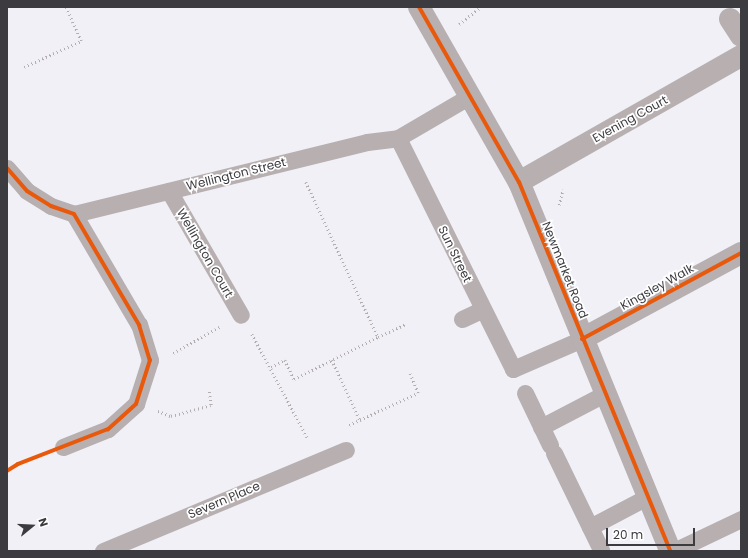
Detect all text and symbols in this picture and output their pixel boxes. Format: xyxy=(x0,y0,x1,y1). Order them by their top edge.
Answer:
street label: Evening Court xyxy=(590,92,670,146)
street label: Wellington Street xyxy=(185,155,287,193)
street label: Wellington Court xyxy=(174,206,236,300)
street label: Newmarket Road xyxy=(539,220,591,320)
street label: Sun Street xyxy=(435,224,475,284)
street label: Kingsley Walk xyxy=(618,261,696,313)
street label: Severn Place xyxy=(186,478,262,522)
north arrow xyxy=(12,506,52,546)
text: N xyxy=(35,516,52,529)
scale bar xyxy=(608,520,697,546)
text: 20 m xyxy=(613,526,643,543)

